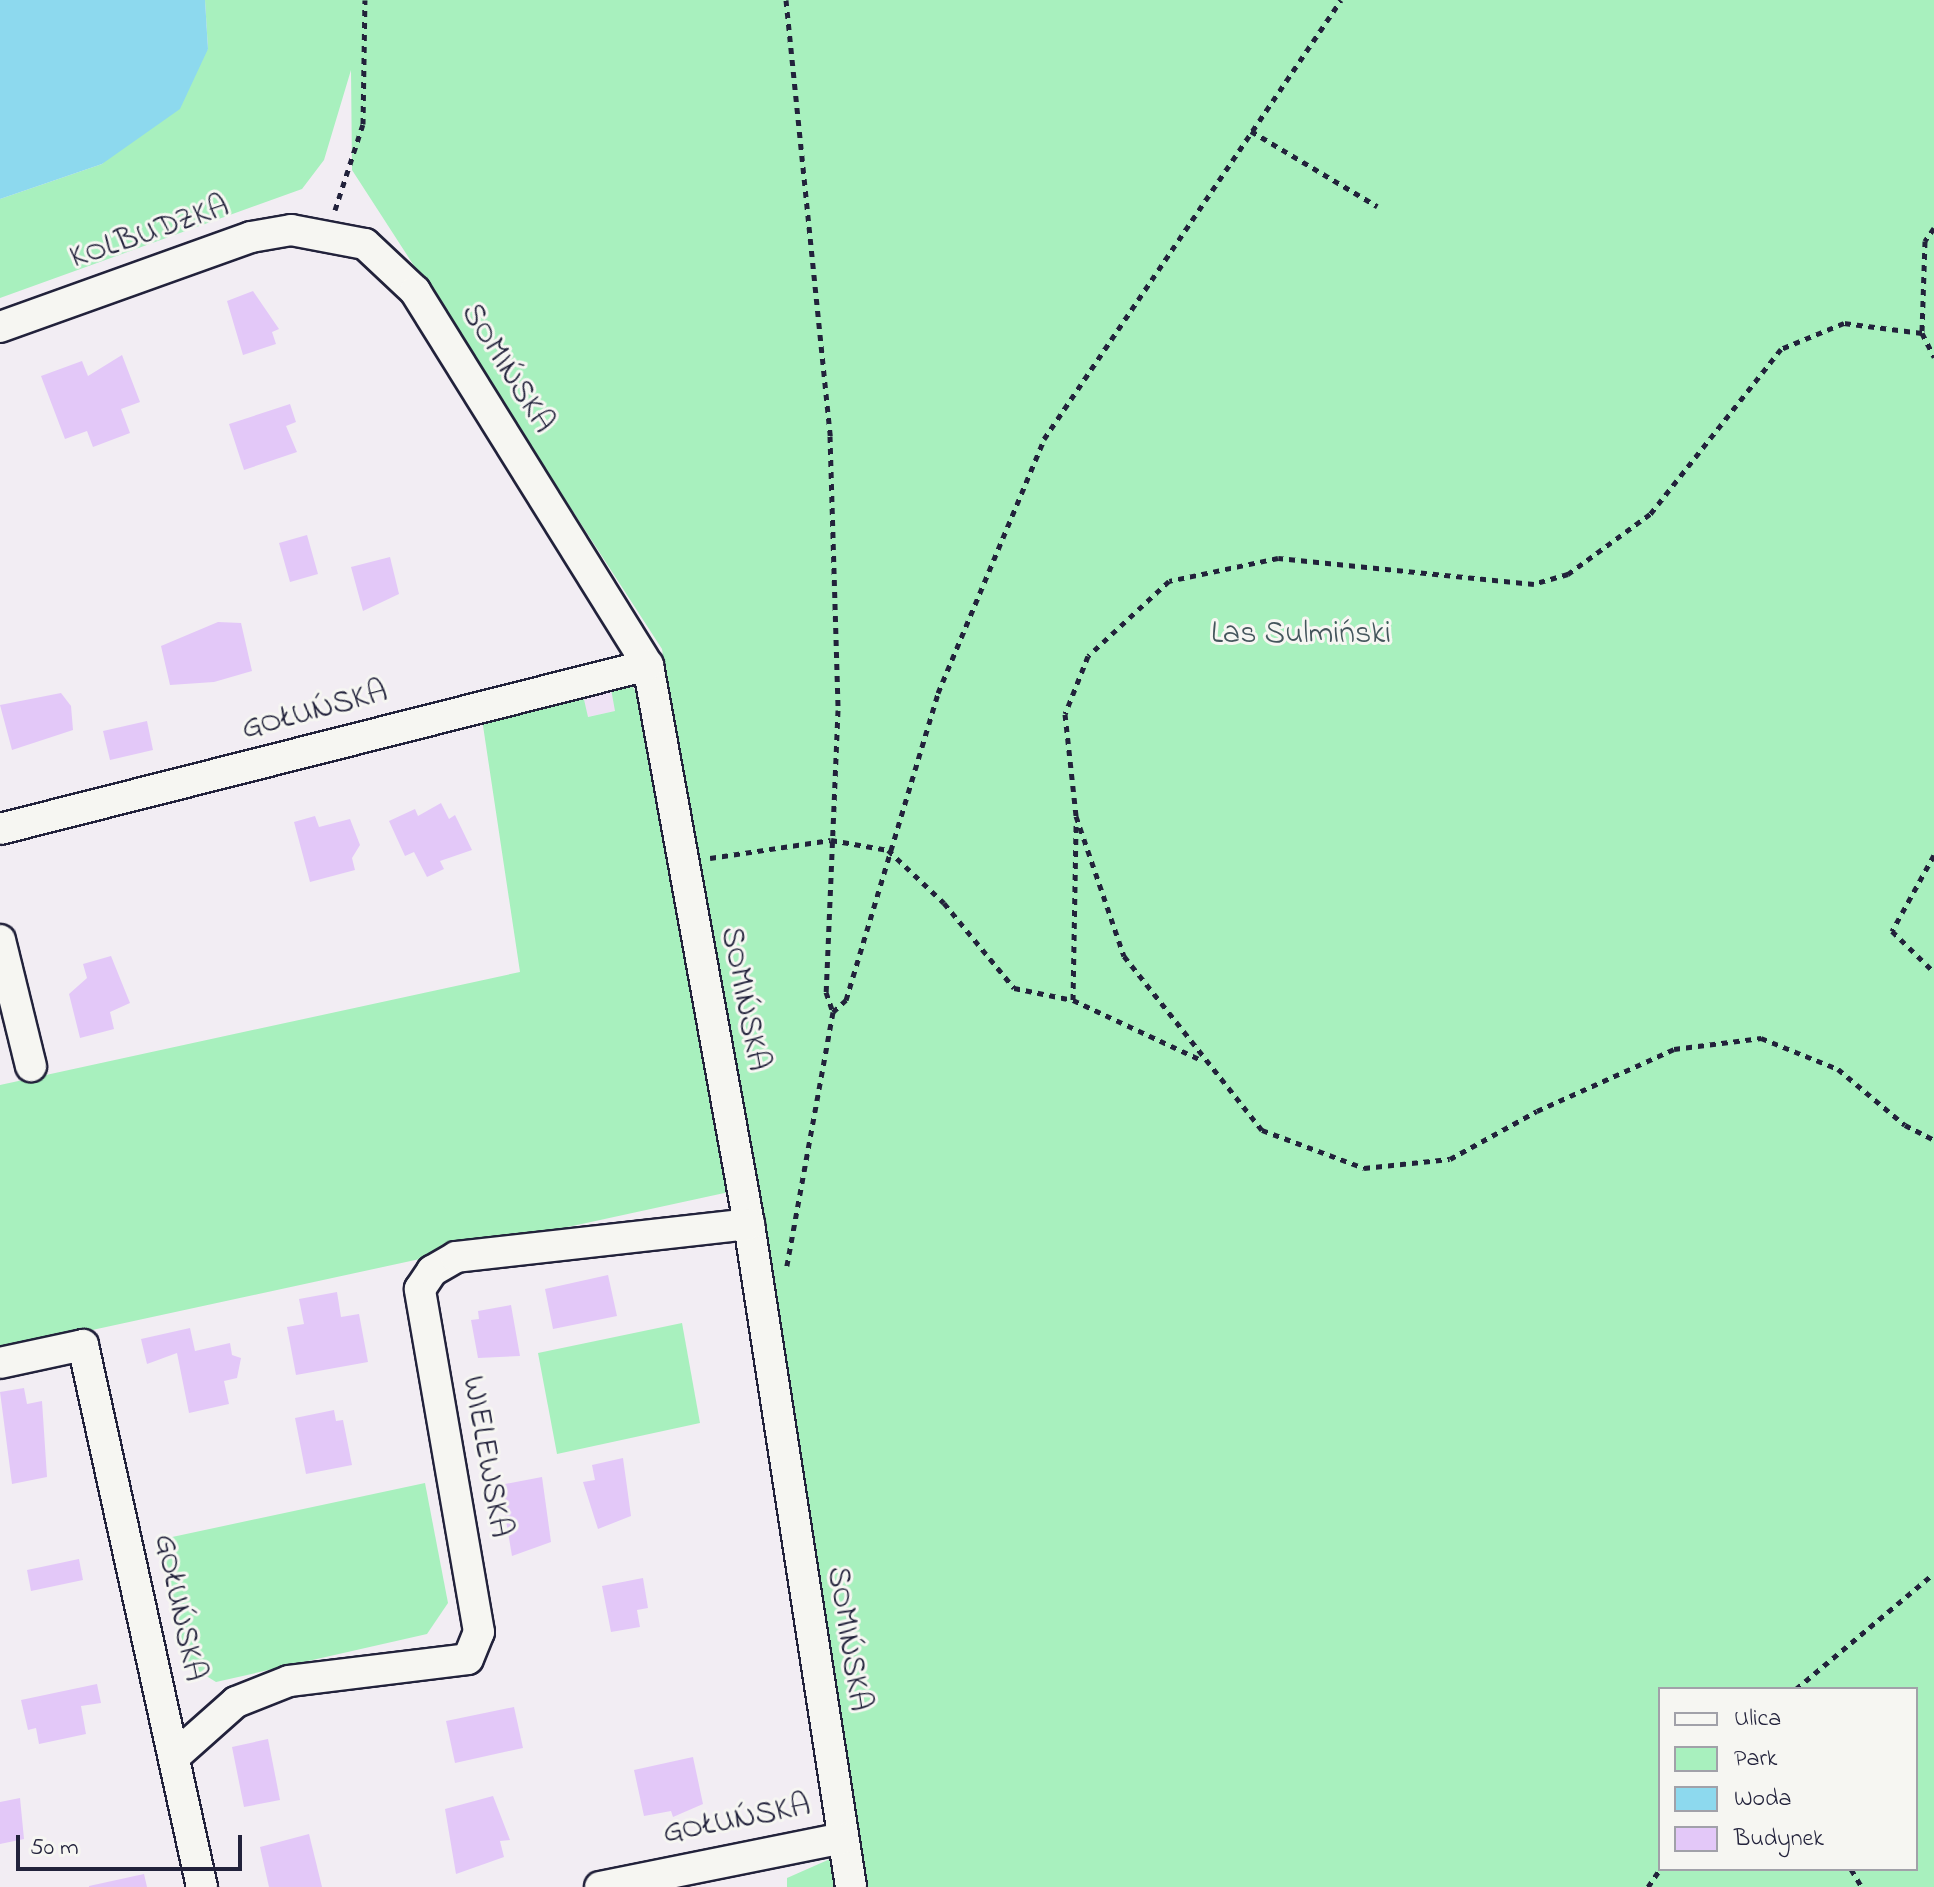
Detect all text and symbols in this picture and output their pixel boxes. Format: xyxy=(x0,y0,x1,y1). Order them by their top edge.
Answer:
street label: KOLBUDZKA xyxy=(66,189,234,279)
street label: SOMIŃSKA xyxy=(451,297,561,441)
park label: Las Sulmiński xyxy=(1211,616,1391,654)
street label: GOŁUŃSKA xyxy=(238,674,392,750)
street label: SOMIŃSKA xyxy=(710,924,776,1074)
street label: WIELEWSKA xyxy=(452,1373,518,1541)
street label: GOŁUŃSKA xyxy=(144,1531,212,1685)
street label: SOMIŃSKA xyxy=(817,1564,877,1714)
legend xyxy=(1658,1687,1918,1871)
text: Ulica xyxy=(1734,1702,1781,1737)
text: Park xyxy=(1734,1742,1777,1777)
text: Woda xyxy=(1734,1782,1792,1817)
street label: GOŁUŃSKA xyxy=(660,1788,814,1854)
scale bar xyxy=(20,1819,246,1869)
text: Budynek xyxy=(1734,1822,1824,1857)
text: 50 m xyxy=(30,1831,79,1866)

